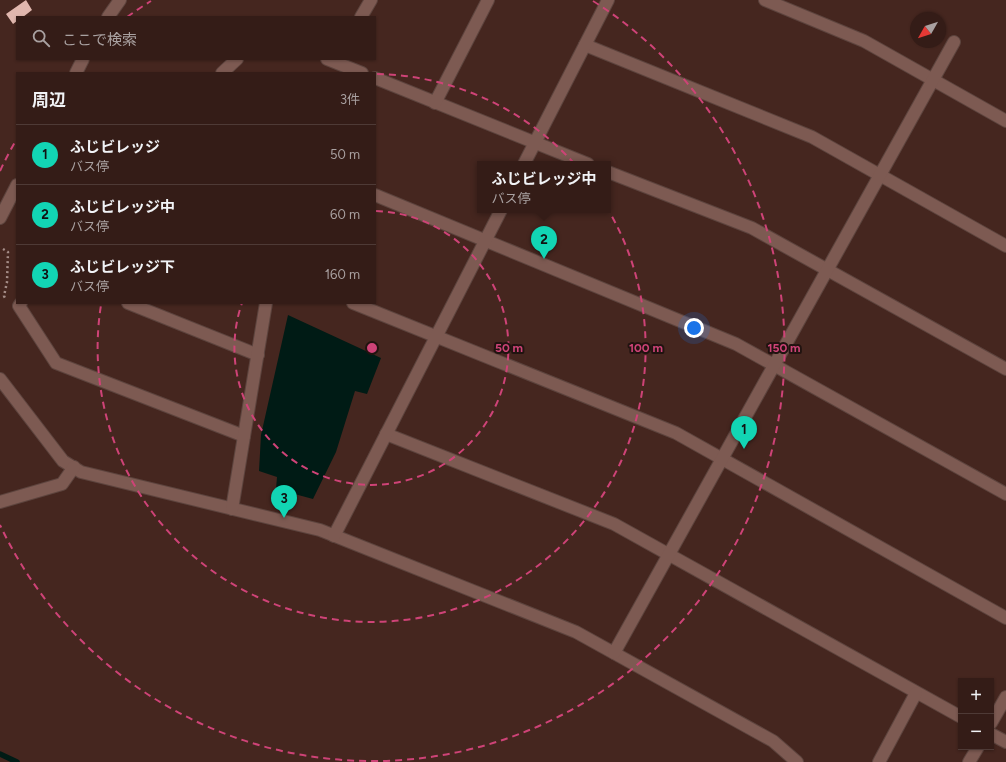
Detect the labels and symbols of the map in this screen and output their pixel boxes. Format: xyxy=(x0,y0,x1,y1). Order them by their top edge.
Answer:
north arrow xyxy=(910,12,946,48)
pin: 2 xyxy=(531,226,557,259)
your location xyxy=(684,318,704,338)
centre of rings xyxy=(365,341,379,355)
text: 50 m xyxy=(495,341,523,355)
text: 100 m xyxy=(629,341,663,355)
text: 150 m xyxy=(767,341,801,355)
pin: 1 xyxy=(731,416,757,449)
pin: 3 xyxy=(271,485,297,518)

